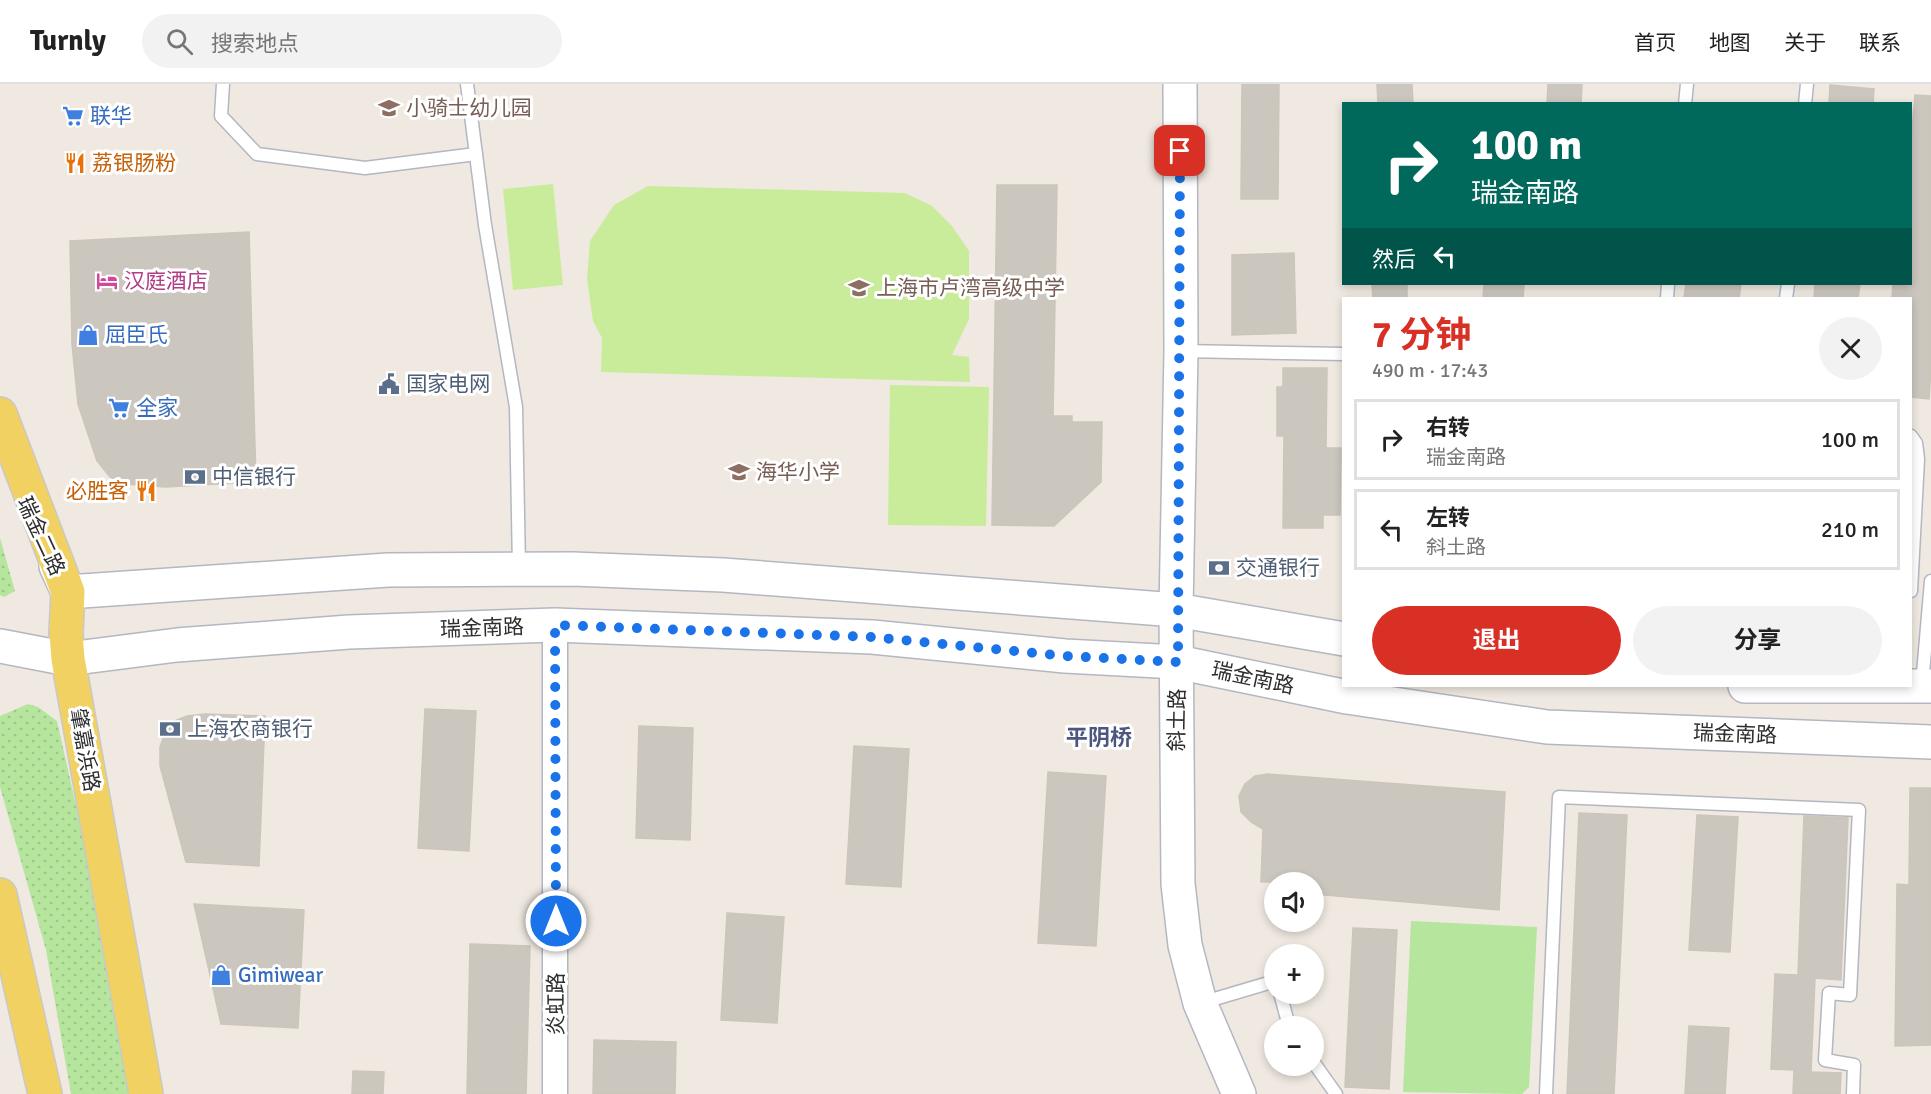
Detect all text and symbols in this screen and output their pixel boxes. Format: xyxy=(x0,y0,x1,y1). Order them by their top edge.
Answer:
search box xyxy=(142,14,562,68)
text: Turnly xyxy=(30,24,106,58)
icon: search xyxy=(163,25,196,58)
text: 搜索地点 xyxy=(211,30,299,57)
text: 首页 xyxy=(1634,30,1676,56)
text: 地图 xyxy=(1709,30,1751,56)
text: 关于 xyxy=(1784,30,1826,56)
text: 联系 xyxy=(1859,30,1901,56)
place label: 小骑士幼儿园 xyxy=(406,95,532,121)
school or university icon: 小骑士幼儿园 xyxy=(377,96,401,120)
place label: 联华 xyxy=(90,103,132,129)
supermarket icon: 联华 xyxy=(61,104,85,128)
text: 100 m xyxy=(1471,120,1582,171)
pin xyxy=(1154,125,1205,176)
icon: right xyxy=(1372,126,1450,204)
icon: arrive xyxy=(1163,134,1196,167)
place label: 荔银肠粉 xyxy=(92,150,176,176)
restaurant icon: 荔银肠粉 xyxy=(63,151,87,175)
text: 瑞金南路 xyxy=(1471,177,1579,210)
icon: left xyxy=(1428,240,1461,273)
text: 然后 xyxy=(1372,246,1416,273)
place label: 汉庭酒店 xyxy=(124,268,208,294)
hotel icon: 汉庭酒店 xyxy=(95,269,119,293)
place label: 上海市卢湾高级中学 xyxy=(876,275,1065,301)
school or university icon: 上海市卢湾高级中学 xyxy=(847,276,871,300)
text: 7 分钟 xyxy=(1372,313,1471,358)
button: close xyxy=(1819,317,1882,380)
place label: 屈臣氏 xyxy=(105,322,168,348)
shop icon: 屈臣氏 xyxy=(76,323,100,347)
text: 490 m · 17:43 xyxy=(1372,358,1488,383)
place label: 国家电网 xyxy=(406,371,490,397)
public building icon: 国家电网 xyxy=(377,372,401,396)
place label: 全家 xyxy=(136,395,178,421)
supermarket icon: 全家 xyxy=(107,396,131,420)
text: 右转 xyxy=(1426,414,1470,441)
icon: right xyxy=(1375,423,1408,456)
text: 100 m xyxy=(1821,426,1879,453)
text: 瑞金南路 xyxy=(1426,445,1506,470)
place label: 海华小学 xyxy=(756,459,840,485)
school or university icon: 海华小学 xyxy=(727,460,751,484)
place label: 中信银行 xyxy=(212,464,296,490)
bank icon: 中信银行 xyxy=(183,465,207,489)
place label: 必胜客 xyxy=(66,478,129,504)
restaurant icon: 必胜客 xyxy=(134,479,158,503)
street label: 瑞金二路 xyxy=(11,492,71,580)
text: 左转 xyxy=(1426,504,1470,531)
icon: left xyxy=(1375,513,1408,546)
text: 210 m xyxy=(1821,516,1879,543)
text: 斜土路 xyxy=(1426,535,1486,560)
place label: 交通银行 xyxy=(1236,555,1320,581)
bank icon: 交通银行 xyxy=(1207,556,1231,580)
button: 退出 xyxy=(1372,606,1621,675)
button: 分享 xyxy=(1633,606,1882,675)
street label: 瑞金南路 xyxy=(440,614,524,642)
street label: 瑞金南路 xyxy=(1209,657,1297,699)
street label: 斜土路 xyxy=(1163,688,1191,752)
street label: 肇嘉浜路 xyxy=(65,706,105,794)
place label: 上海农商银行 xyxy=(187,716,313,742)
bank icon: 上海农商银行 xyxy=(158,717,182,741)
street label: 瑞金南路 xyxy=(1693,720,1777,748)
district label: 平阴桥 xyxy=(1066,724,1132,751)
map controls xyxy=(1264,872,1324,1076)
button: sound xyxy=(1264,872,1324,932)
position arrow xyxy=(524,889,588,953)
button: + xyxy=(1264,944,1324,1004)
place label: Gimiwear xyxy=(238,962,323,988)
shop icon: Gimiwear xyxy=(209,963,233,987)
street label: 炎虹路 xyxy=(543,973,569,1036)
button: − xyxy=(1264,1016,1324,1076)

